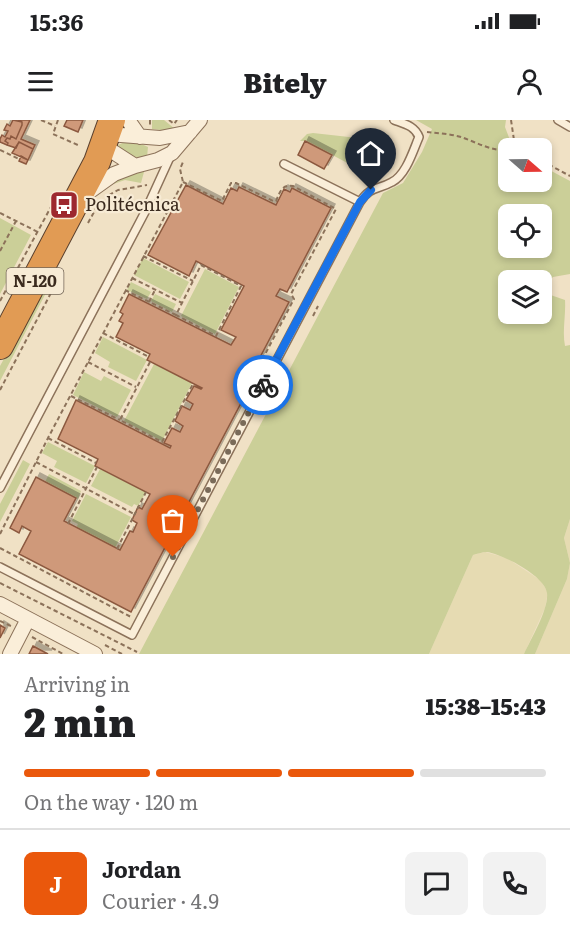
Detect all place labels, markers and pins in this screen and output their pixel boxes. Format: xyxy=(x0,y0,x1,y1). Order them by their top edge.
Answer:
pin xyxy=(345,128,396,190)
bus stop icon: Politécnica xyxy=(48,189,80,221)
place label: Politécnica xyxy=(85,190,180,217)
pin xyxy=(147,495,198,557)

